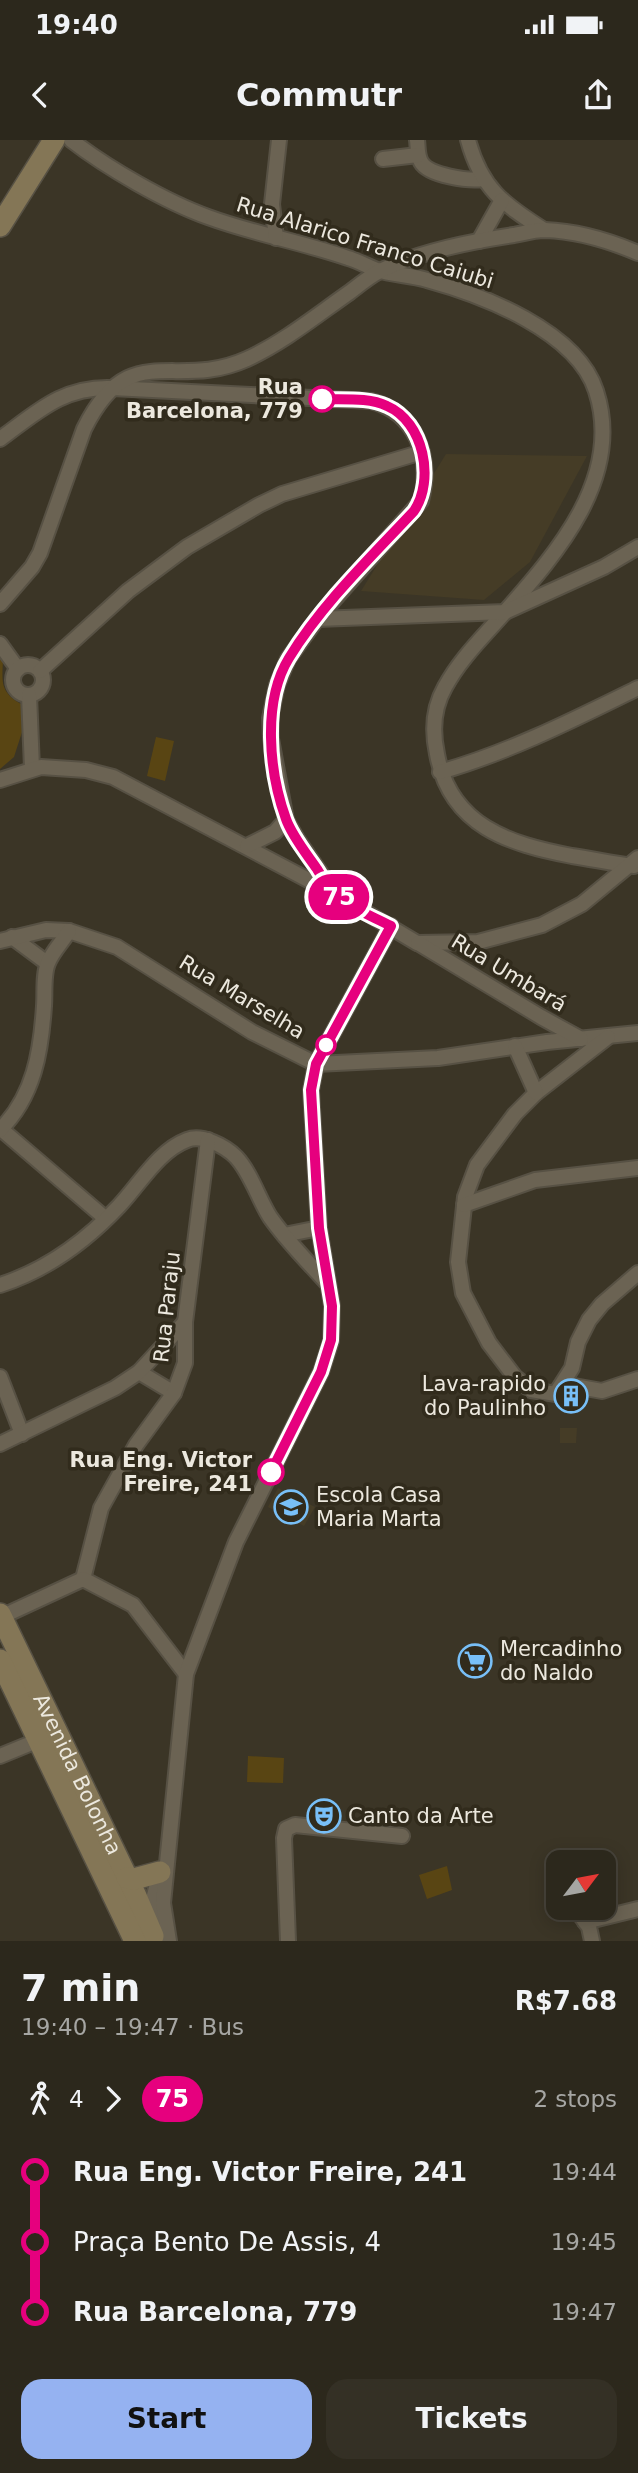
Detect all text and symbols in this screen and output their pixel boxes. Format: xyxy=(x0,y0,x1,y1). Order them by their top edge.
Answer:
text: 19:40 xyxy=(35,10,118,40)
icon: back xyxy=(21,76,59,114)
text: Commutr xyxy=(236,76,402,114)
icon: share xyxy=(579,76,617,114)
street label: Rua Alarico Franco Caiubi xyxy=(234,192,496,294)
place label: Rua Barcelona, 779 xyxy=(126,375,303,423)
marker: Rua Barcelona, 779 xyxy=(309,386,335,412)
line badge: 75 xyxy=(308,874,370,920)
text: 75 xyxy=(322,883,356,911)
street label: Rua Umbará xyxy=(447,929,571,1017)
street label: Rua Marselha xyxy=(175,950,309,1044)
unlabelled marker xyxy=(316,1035,336,1055)
street label: Rua Paraju xyxy=(149,1250,185,1364)
place label: Lava-rapido do Paulinho xyxy=(422,1372,546,1420)
building icon: Lava-rapido do Paulinho xyxy=(552,1377,590,1415)
place label: Rua Eng. Victor Freire, 241 xyxy=(69,1448,253,1496)
marker: Rua Eng. Victor Freire, 241 xyxy=(258,1459,284,1485)
place label: Escola Casa Maria Marta xyxy=(316,1483,442,1531)
school or university icon: Escola Casa Maria Marta xyxy=(272,1488,310,1526)
place label: Mercadinho do Naldo xyxy=(500,1637,622,1685)
supermarket icon: Mercadinho do Naldo xyxy=(456,1642,494,1680)
street label: Avenida Bolonha xyxy=(28,1690,126,1859)
theatre icon: Canto da Arte xyxy=(305,1797,343,1835)
place label: Canto da Arte xyxy=(348,1804,494,1828)
north arrow xyxy=(546,1850,616,1920)
map controls xyxy=(546,1850,616,1920)
text: 7 min xyxy=(21,1966,140,2010)
text: R$7.68 xyxy=(515,1986,617,2016)
text: 19:40 – 19:47 · Bus xyxy=(21,2014,244,2040)
icon: walk xyxy=(21,2080,59,2118)
icon: forward xyxy=(94,2080,132,2118)
text: 75 xyxy=(156,2085,189,2113)
text: 4 xyxy=(69,2086,84,2112)
text: 2 stops xyxy=(533,2086,617,2112)
text: Rua Eng. Victor Freire, 241 xyxy=(73,2157,467,2187)
text: 19:44 xyxy=(551,2159,617,2185)
text: Praça Bento De Assis, 4 xyxy=(73,2227,381,2257)
text: 19:45 xyxy=(551,2229,617,2255)
text: Rua Barcelona, 779 xyxy=(73,2297,357,2327)
text: 19:47 xyxy=(551,2299,617,2325)
button: Start xyxy=(21,2379,312,2459)
button: Tickets xyxy=(326,2379,617,2459)

